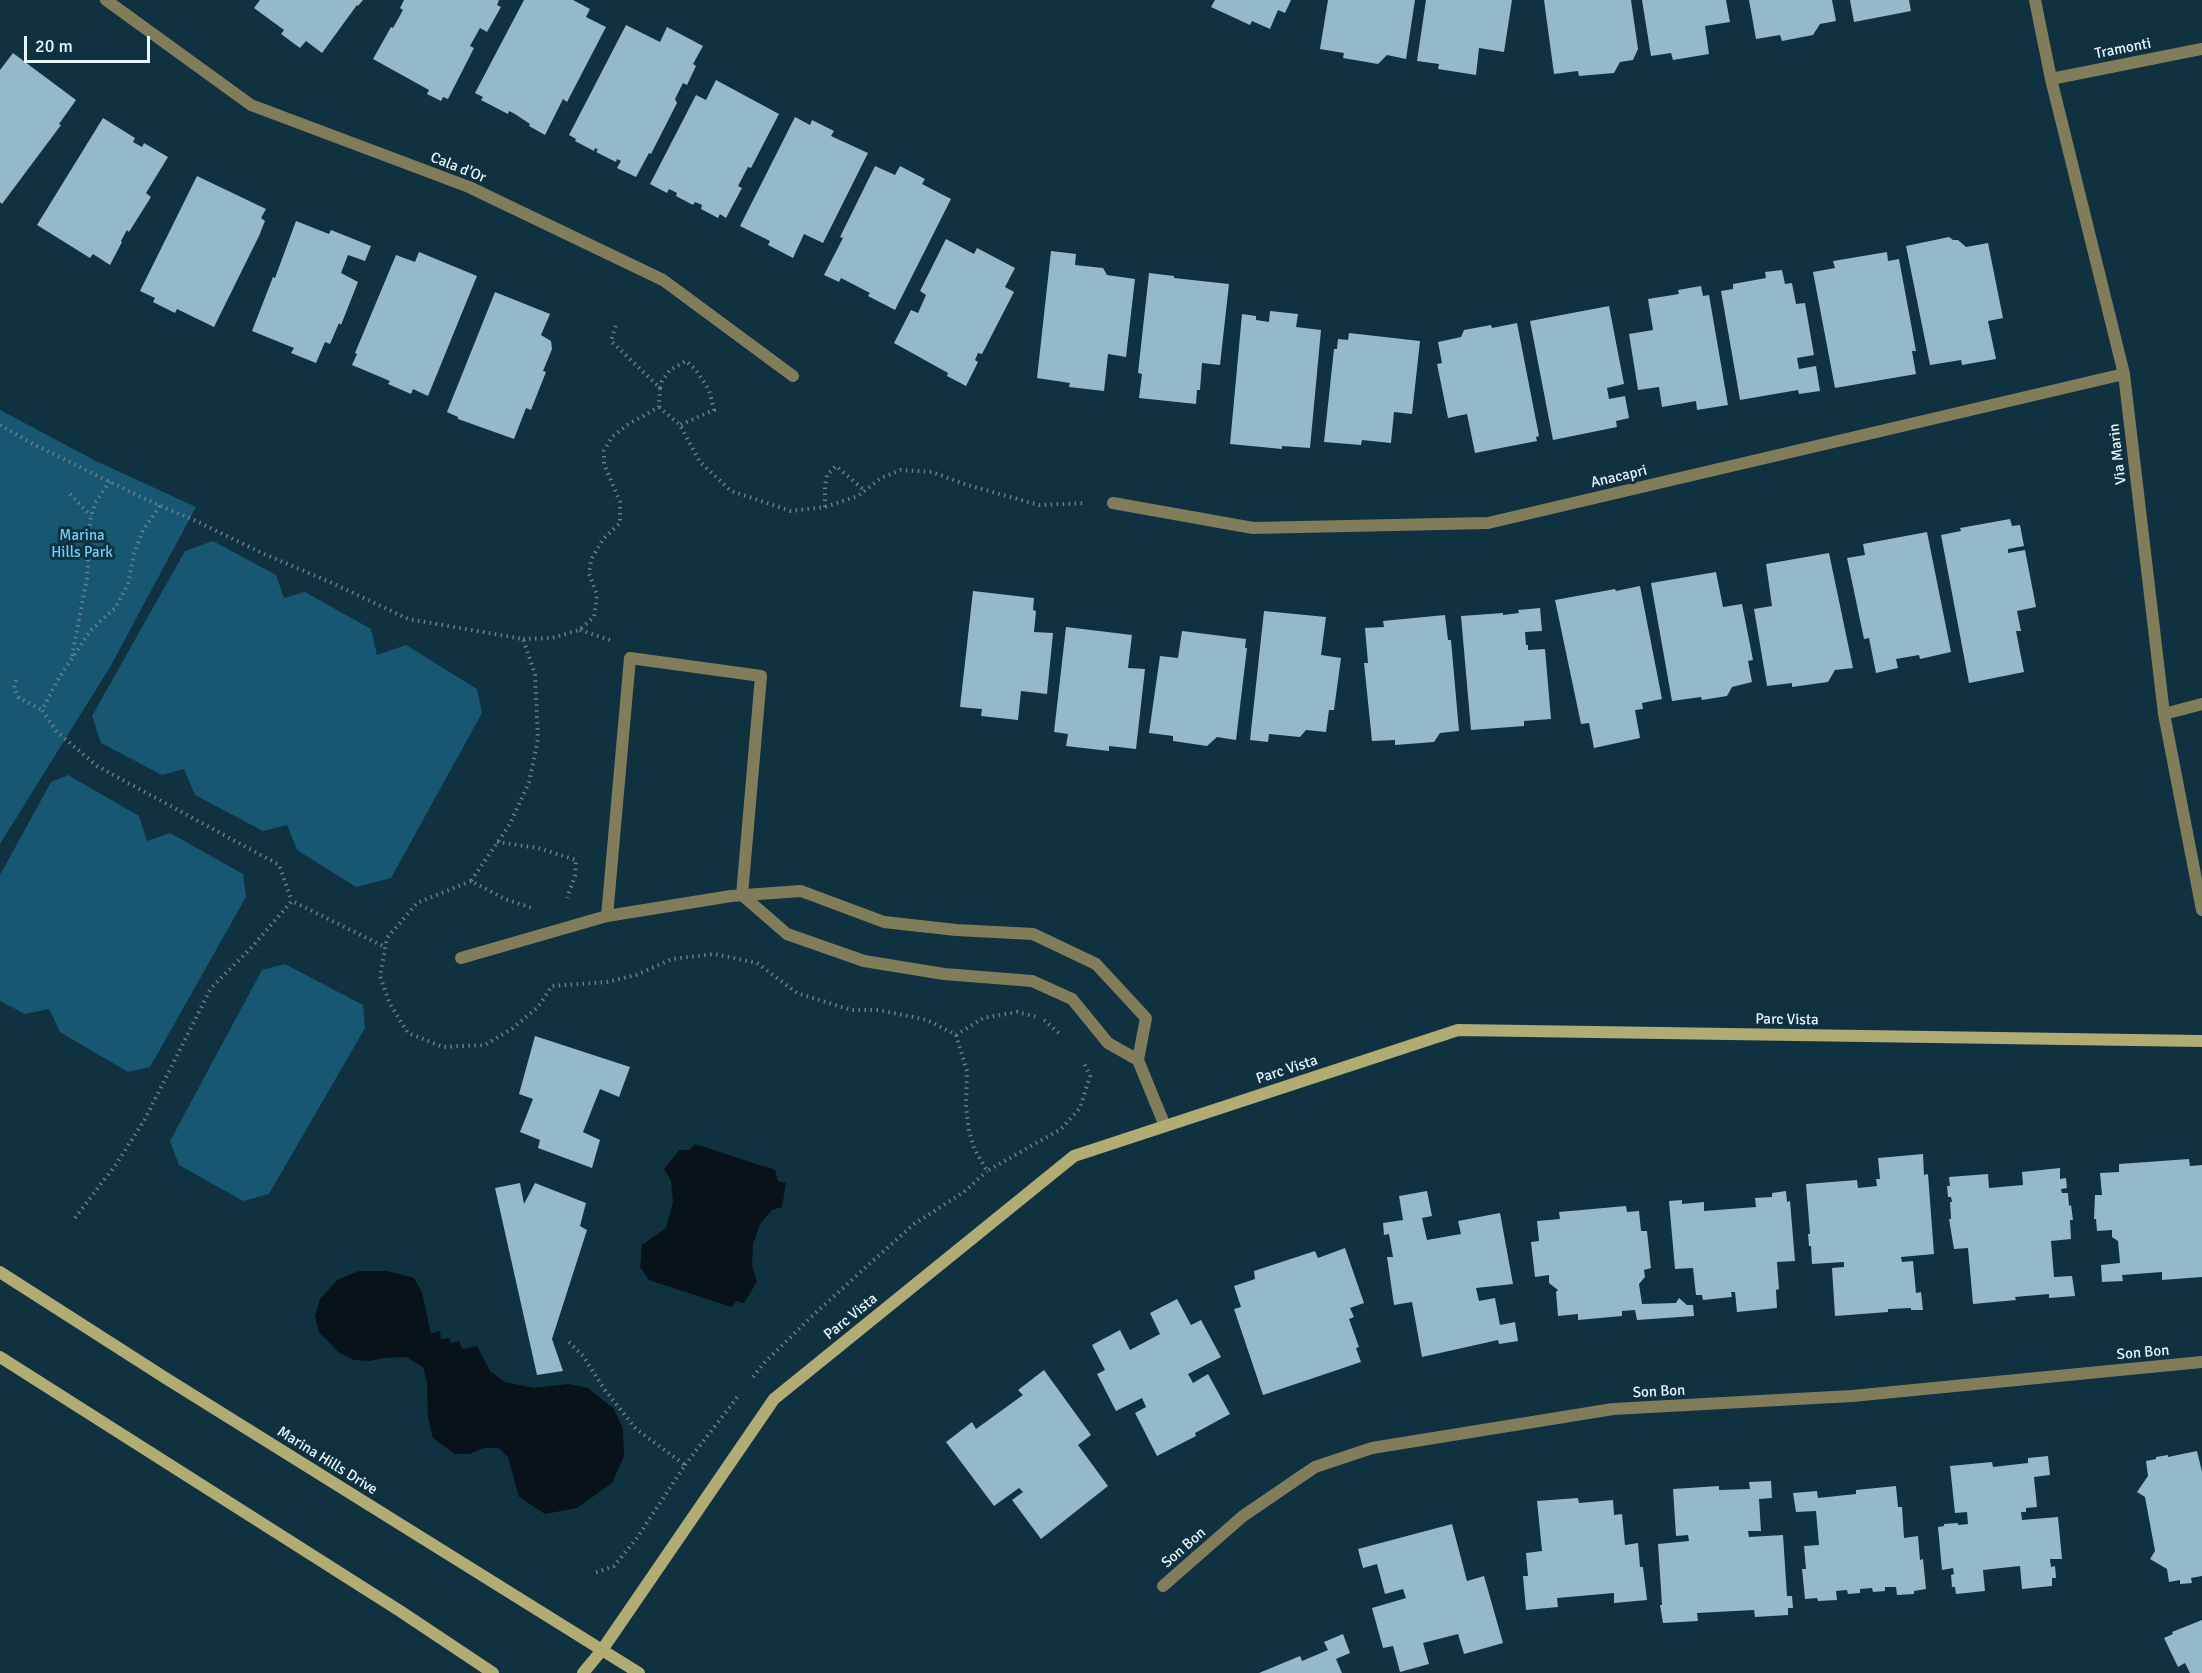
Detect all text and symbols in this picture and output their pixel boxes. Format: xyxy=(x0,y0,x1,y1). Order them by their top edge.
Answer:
scale bar xyxy=(27,24,153,62)
text: 20 m xyxy=(35,35,73,57)
street label: Tramonti xyxy=(2093,35,2153,63)
street label: Cala d'Or xyxy=(428,149,488,187)
street label: Via Marin xyxy=(2105,422,2131,486)
street label: Anacapri xyxy=(1589,462,1649,492)
park label: Marina Hills Park xyxy=(51,527,113,562)
street label: Parc Vista xyxy=(1755,1010,1819,1030)
street label: Parc Vista xyxy=(1254,1052,1320,1088)
street label: Parc Vista xyxy=(821,1290,881,1344)
street label: Son Bon xyxy=(2116,1342,2170,1364)
street label: Son Bon xyxy=(1632,1382,1686,1402)
street label: Marina Hills Drive xyxy=(274,1423,380,1499)
street label: Son Bon xyxy=(1158,1524,1210,1572)

